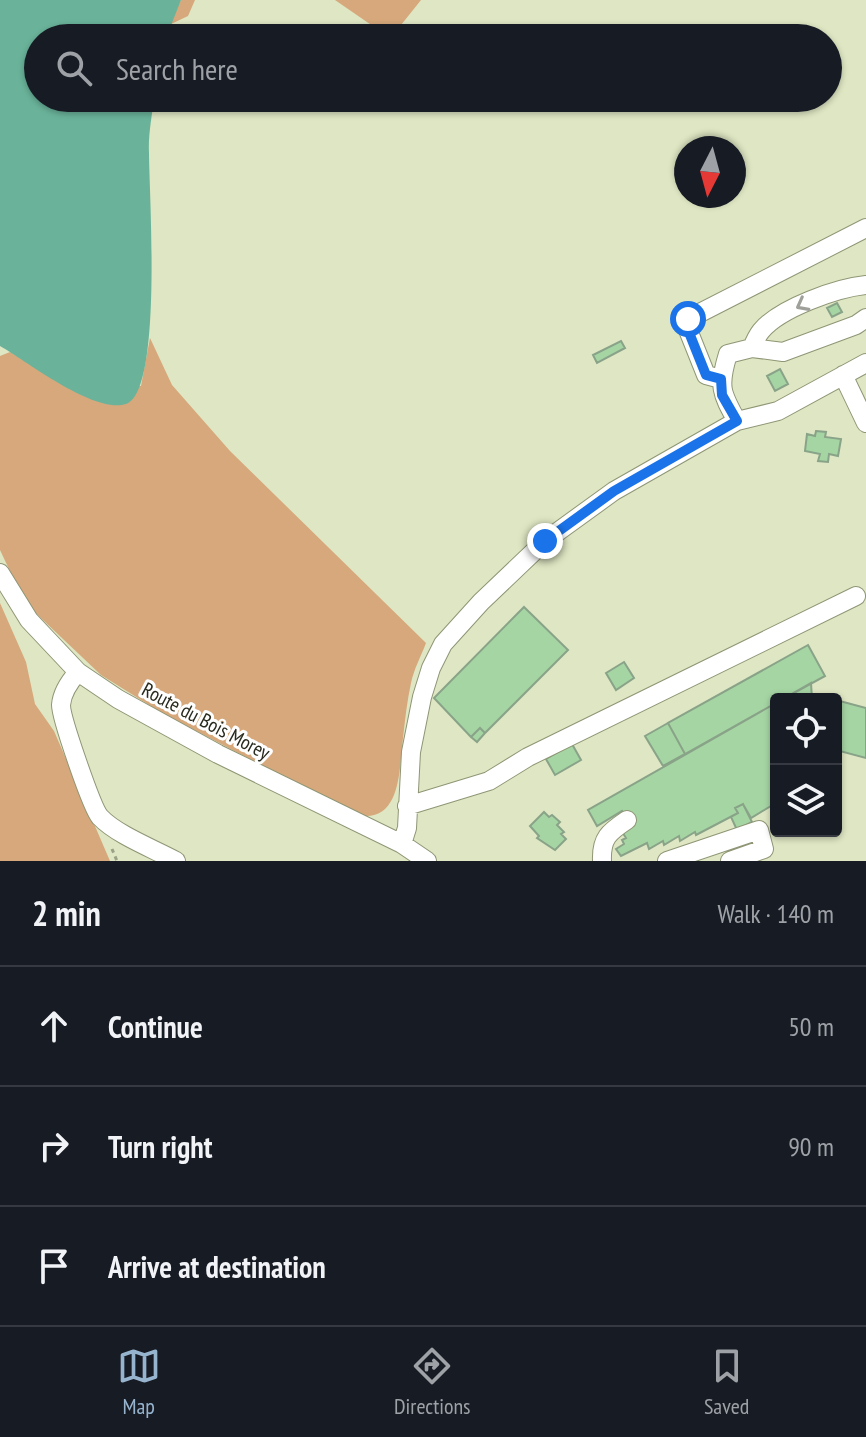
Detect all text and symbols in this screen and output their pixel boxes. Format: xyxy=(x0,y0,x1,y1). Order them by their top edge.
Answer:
search box xyxy=(24,24,842,112)
icon: search xyxy=(52,46,96,90)
text: Search here xyxy=(116,49,238,88)
north arrow xyxy=(674,136,746,208)
one-way arrow xyxy=(795,296,810,311)
route start xyxy=(670,301,706,337)
route end xyxy=(527,523,563,559)
street label: Route du Bois Morey xyxy=(138,676,275,766)
map controls xyxy=(770,693,842,837)
button: locate xyxy=(770,693,842,765)
button: layers xyxy=(770,765,842,837)
text: 2 min xyxy=(32,891,101,935)
text: Walk · 140 m xyxy=(717,897,834,930)
icon: ahead xyxy=(32,1004,76,1048)
text: Continue xyxy=(108,1007,203,1046)
text: 50 m xyxy=(788,1010,834,1043)
icon: right xyxy=(32,1124,76,1168)
text: Turn right xyxy=(108,1127,212,1166)
text: 90 m xyxy=(788,1130,834,1163)
icon: arrive xyxy=(32,1244,76,1288)
text: Arrive at destination xyxy=(108,1247,326,1286)
tab: Map xyxy=(117,1344,161,1420)
tab: Directions xyxy=(394,1344,471,1420)
tab: Saved xyxy=(704,1344,749,1420)

